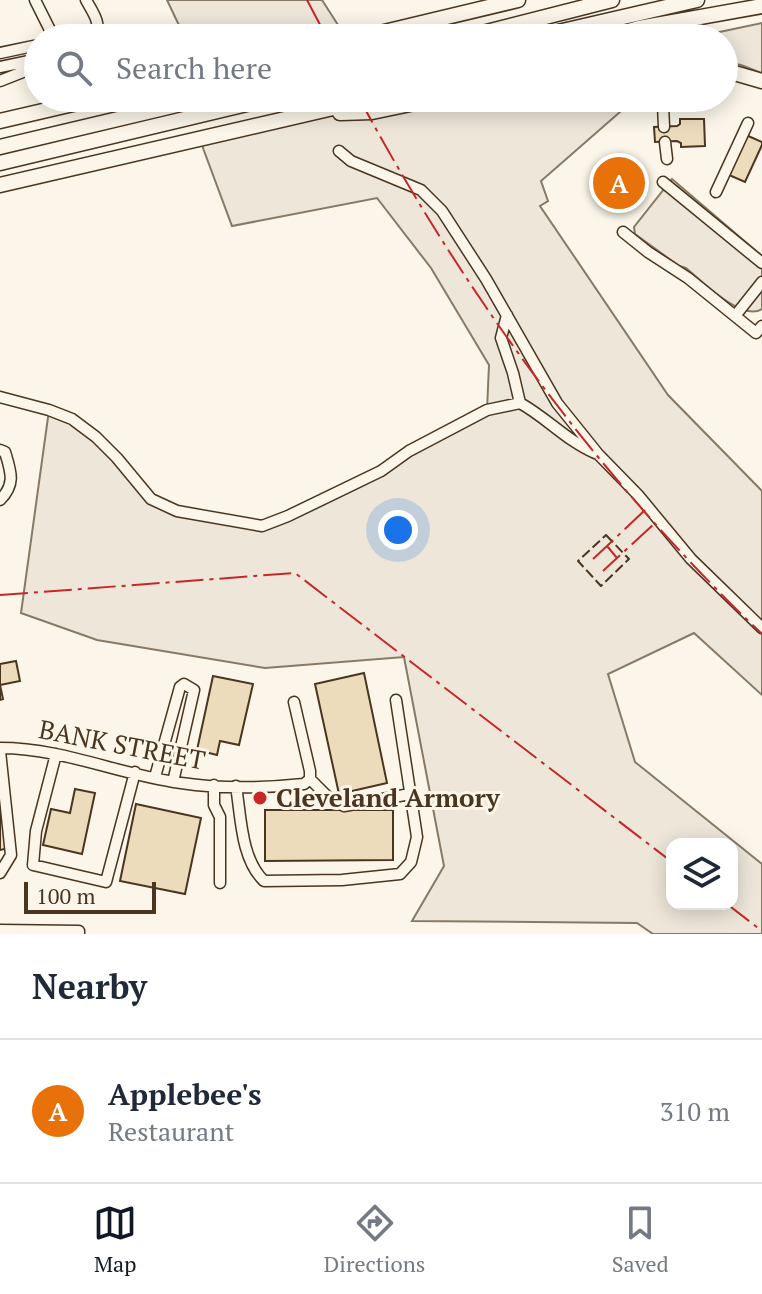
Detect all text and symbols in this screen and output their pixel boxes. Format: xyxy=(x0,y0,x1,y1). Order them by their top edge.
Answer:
search box xyxy=(24,24,738,112)
icon: search xyxy=(52,46,96,90)
text: Search here xyxy=(116,48,272,88)
pin: A xyxy=(593,153,645,213)
your location xyxy=(378,510,418,550)
street label: BANK STREET xyxy=(36,711,208,777)
place label: Cleveland Armory xyxy=(276,780,501,814)
marker: Cleveland Armory xyxy=(251,789,269,807)
map controls xyxy=(666,838,738,910)
button: layers xyxy=(666,838,738,910)
scale bar xyxy=(24,878,156,914)
text: 100 m xyxy=(36,881,96,910)
text: Nearby xyxy=(32,964,147,1009)
text: Applebee's xyxy=(108,1074,261,1114)
text: A xyxy=(49,1094,67,1128)
text: 310 m xyxy=(660,1094,730,1128)
text: Restaurant xyxy=(108,1114,234,1148)
tab: Map xyxy=(93,1201,137,1278)
tab: Directions xyxy=(324,1201,425,1278)
tab: Saved xyxy=(612,1201,669,1278)

